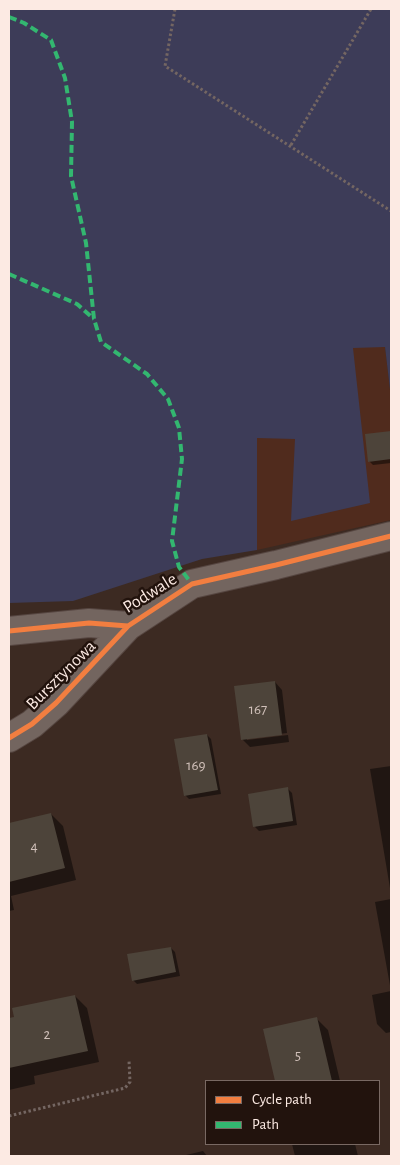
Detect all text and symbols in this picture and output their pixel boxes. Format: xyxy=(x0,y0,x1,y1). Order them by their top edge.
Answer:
street label: Podwale xyxy=(119,568,181,618)
street label: Bursztynowa xyxy=(22,636,100,714)
house number: 167 xyxy=(249,700,267,718)
house number: 169 xyxy=(186,756,206,774)
house number: 4 xyxy=(30,837,38,855)
house number: 2 xyxy=(44,1025,50,1043)
house number: 5 xyxy=(295,1046,301,1064)
legend xyxy=(205,1080,380,1145)
text: Cycle path xyxy=(252,1092,312,1107)
text: Path xyxy=(252,1117,279,1132)

